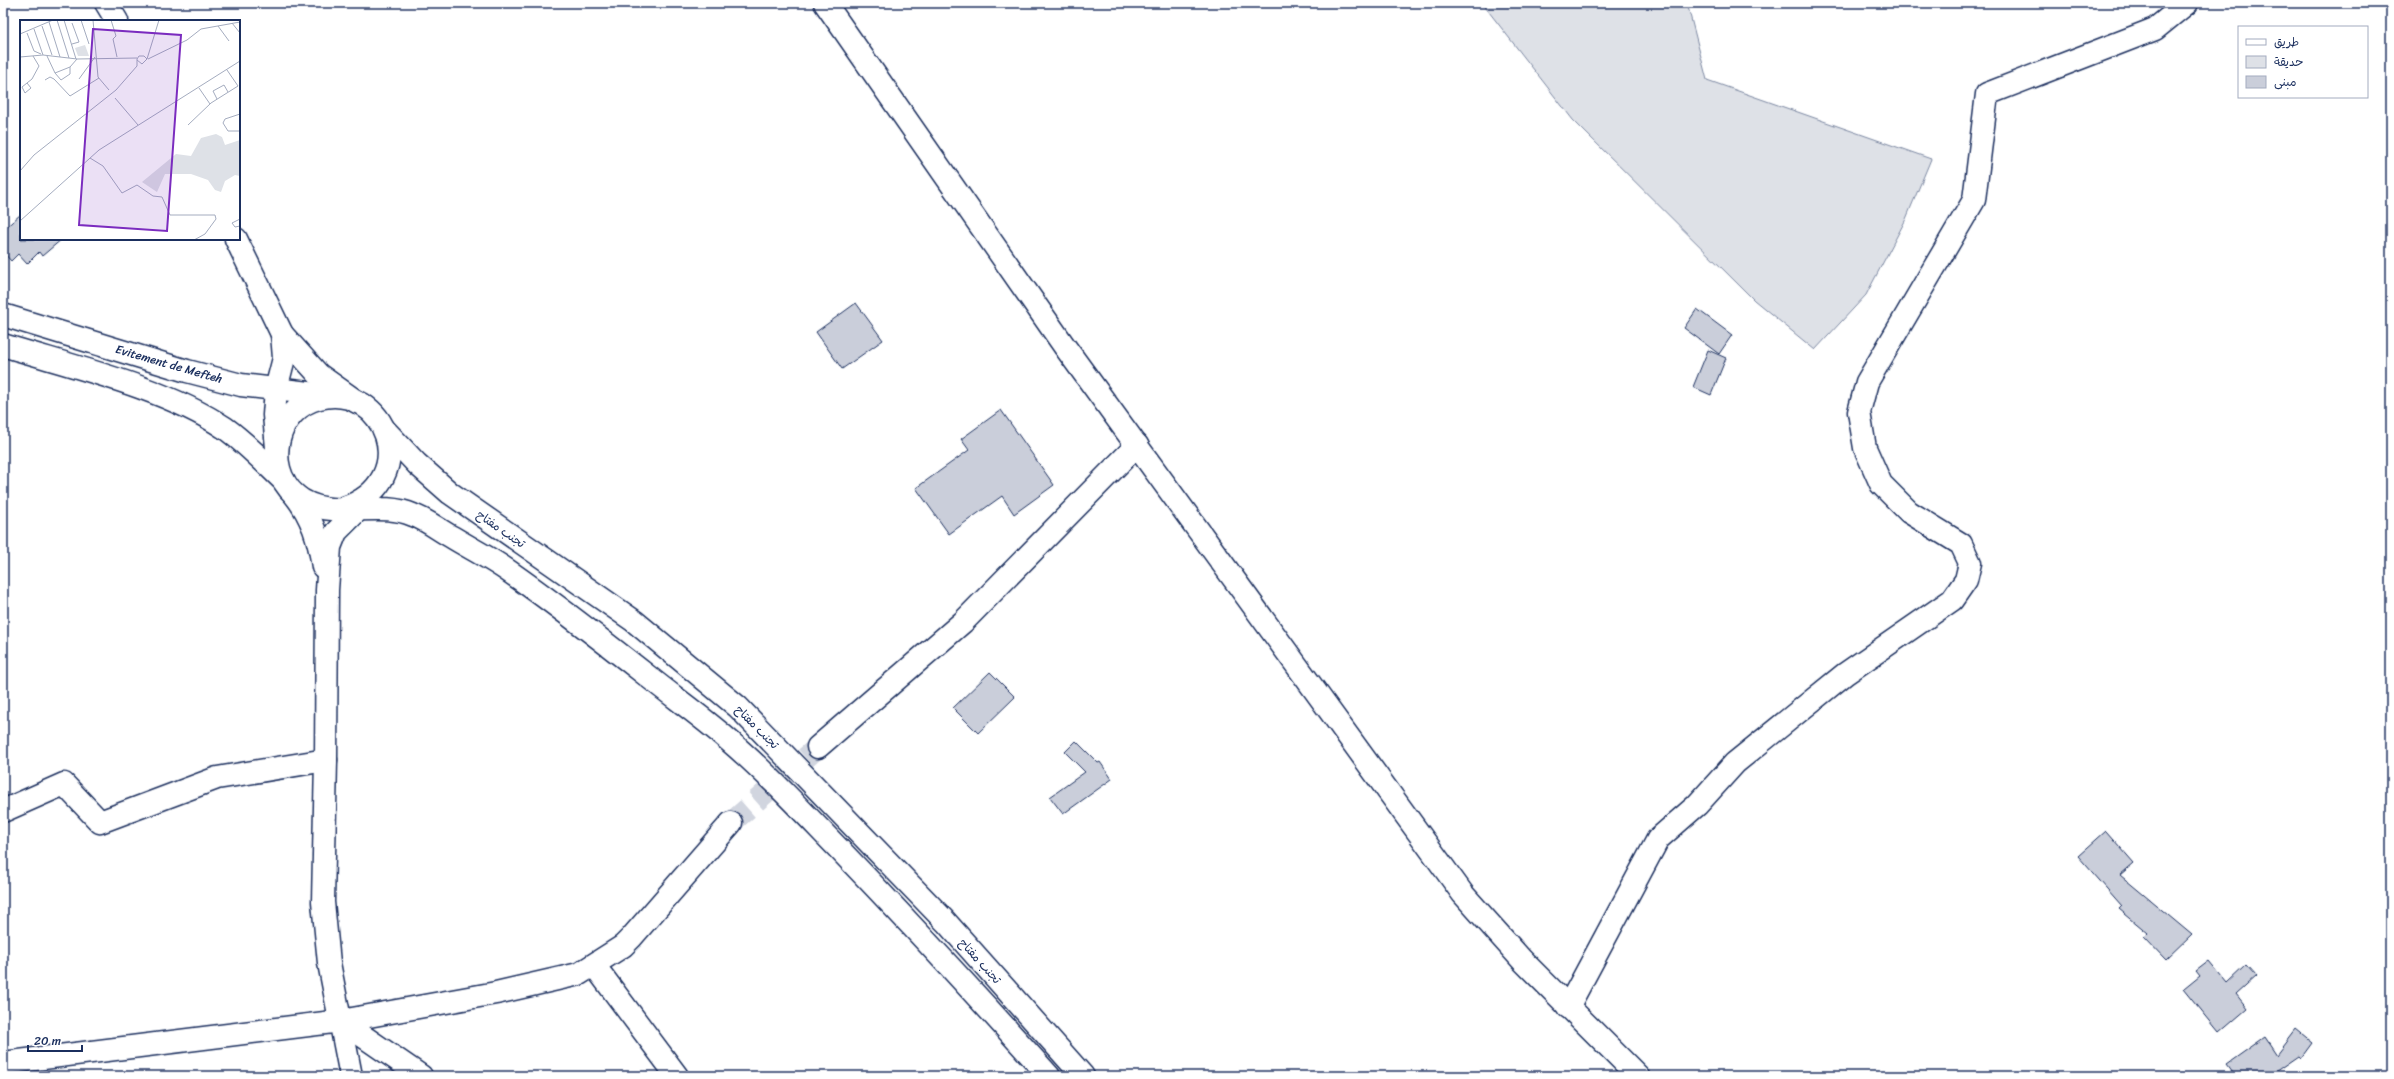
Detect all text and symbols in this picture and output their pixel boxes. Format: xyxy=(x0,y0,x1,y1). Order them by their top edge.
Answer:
inset map xyxy=(20,20,240,240)
legend xyxy=(2238,26,2368,98)
text: طريق xyxy=(2274,31,2299,53)
text: حديقة xyxy=(2274,51,2303,73)
text: مبنى xyxy=(2274,71,2297,93)
street label: Evitement de Mefteh xyxy=(113,338,225,390)
street label: تجنب مفتاح xyxy=(472,504,531,554)
street label: تجنب مفتاح xyxy=(729,699,785,755)
street label: تجنب مفتاح xyxy=(953,933,1007,990)
scale bar xyxy=(28,1027,82,1053)
text: 20 m xyxy=(34,1030,61,1052)

